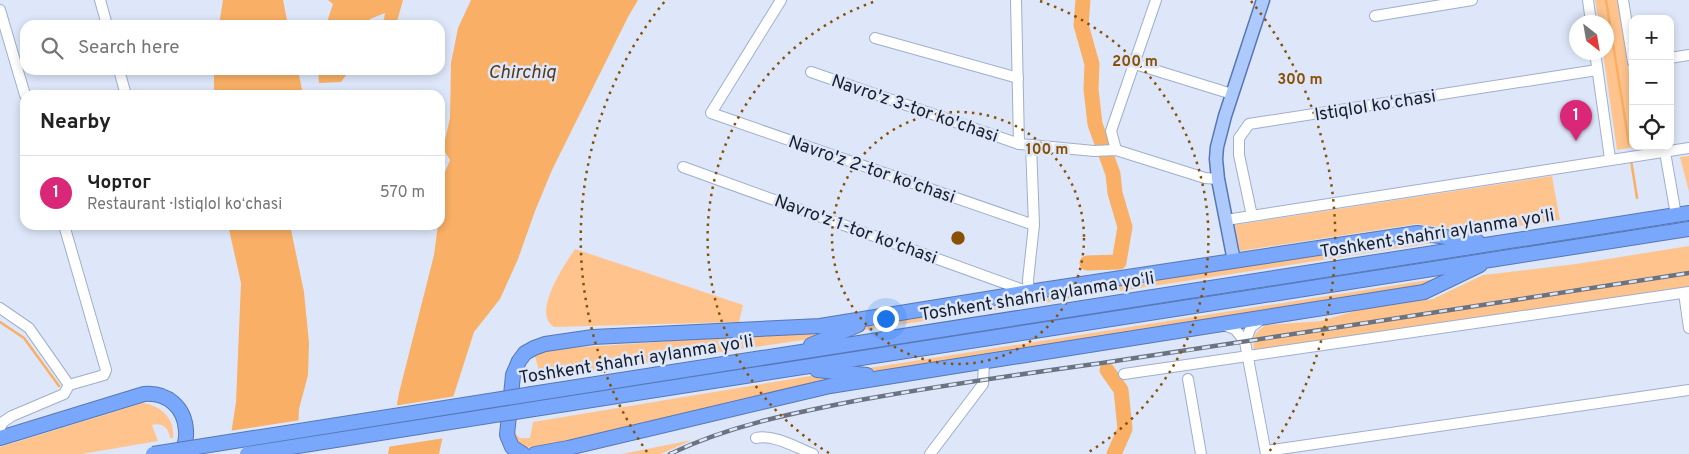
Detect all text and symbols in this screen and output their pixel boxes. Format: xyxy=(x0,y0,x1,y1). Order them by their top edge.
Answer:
north arrow xyxy=(1569,15,1614,60)
map controls xyxy=(1629,15,1674,150)
button: + xyxy=(1629,15,1674,60)
search box xyxy=(20,20,445,75)
icon: search xyxy=(38,34,66,62)
text: Search here xyxy=(78,36,180,60)
text: 200 m xyxy=(1112,53,1158,72)
button: − xyxy=(1629,60,1674,105)
water label: Chirchiq xyxy=(488,61,557,85)
street label: Navro'z 3-tor ko'chasi xyxy=(828,70,1001,149)
text: 300 m xyxy=(1277,71,1323,90)
street label: Istiqlol koʻchasi xyxy=(1313,86,1438,127)
pin: 1 xyxy=(1560,100,1592,141)
button: locate xyxy=(1629,105,1674,150)
text: Nearby xyxy=(40,109,111,136)
street label: Navro'z 2-tor ko'chasi xyxy=(785,131,958,210)
text: 100 m xyxy=(1026,141,1068,160)
text: Чортог xyxy=(87,171,151,195)
text: 1 xyxy=(53,183,59,203)
text: 570 m xyxy=(380,183,425,203)
street label: Navro'z 1-tor ko'chasi xyxy=(771,190,940,271)
text: Restaurant · Istiqlol koʻchasi xyxy=(87,195,282,215)
street label: Toshkent shahri aylanma yoʻli xyxy=(1318,205,1556,264)
centre of rings xyxy=(949,229,967,247)
street label: Toshkent shahri aylanma yoʻli xyxy=(918,268,1156,327)
your location xyxy=(873,306,899,332)
street label: Toshkent shahri aylanma yoʻli xyxy=(517,331,755,390)

